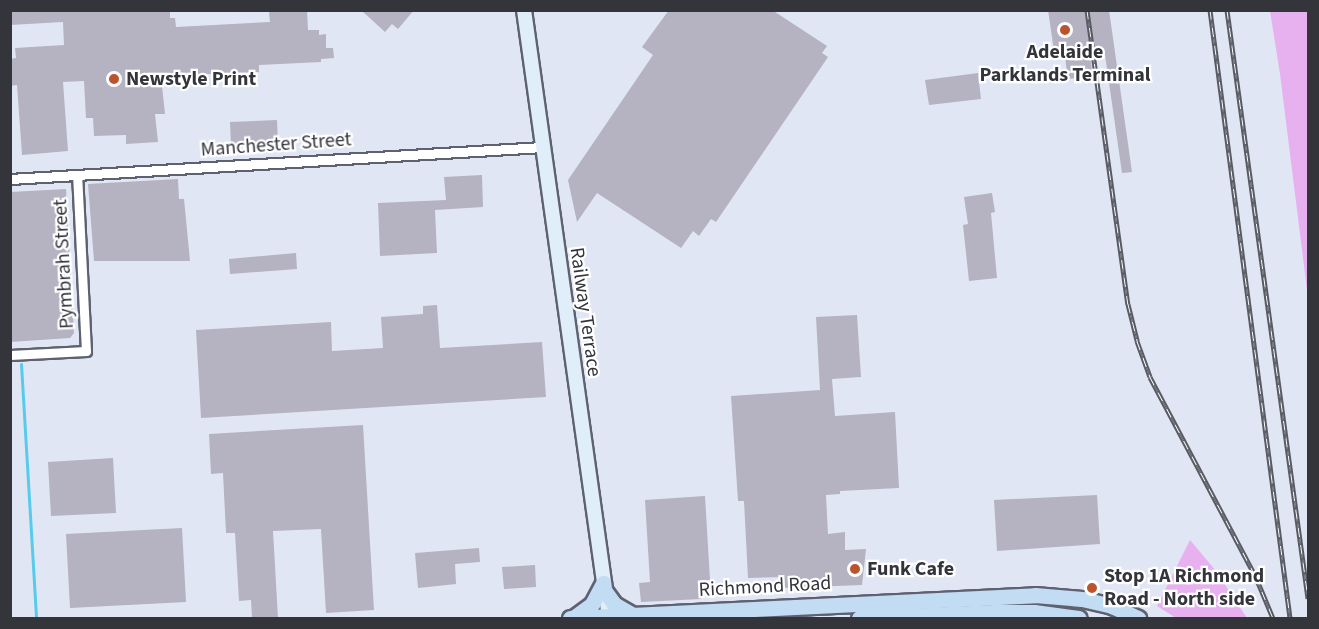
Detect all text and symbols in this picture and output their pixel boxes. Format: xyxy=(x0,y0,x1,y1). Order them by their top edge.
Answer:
marker: Adelaide Parklands Terminal xyxy=(1056,21,1074,39)
place label: Adelaide Parklands Terminal xyxy=(979,41,1151,88)
place label: Newstyle Print xyxy=(126,67,256,91)
marker: Newstyle Print xyxy=(107,72,121,86)
street label: Manchester Street xyxy=(200,128,352,162)
street label: Pymbrah Street xyxy=(49,199,79,329)
street label: Railway Terrace xyxy=(564,246,606,378)
place label: Funk Cafe xyxy=(867,557,954,581)
marker: Funk Cafe xyxy=(848,562,862,576)
place label: Stop 1A Richmond Road - North side xyxy=(1104,564,1264,611)
street label: Richmond Road xyxy=(698,572,832,602)
marker: Stop 1A Richmond Road - North side xyxy=(1085,581,1099,595)

